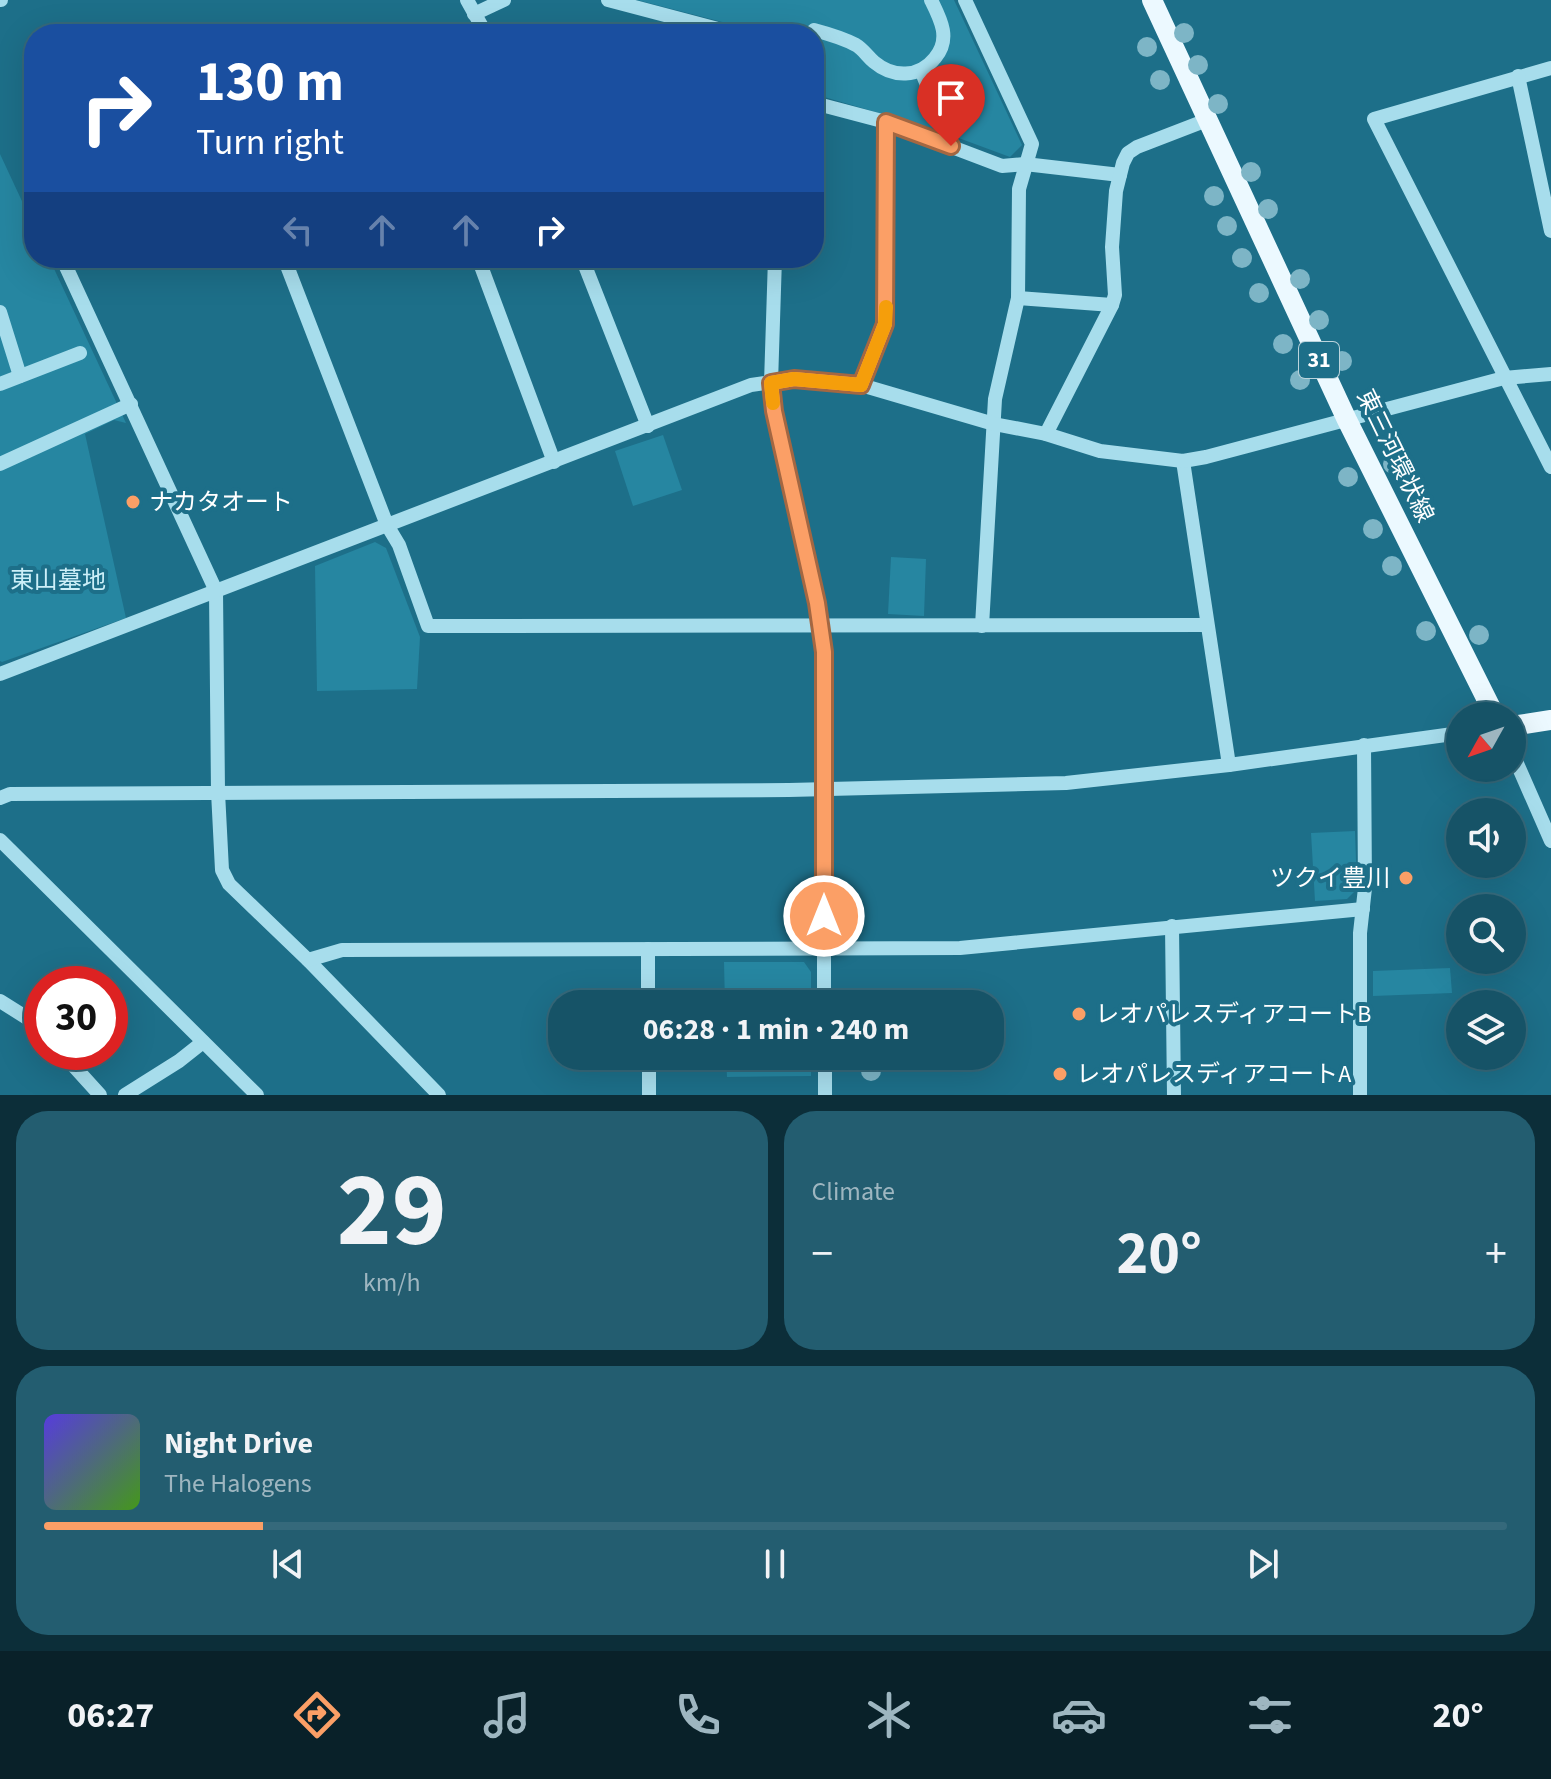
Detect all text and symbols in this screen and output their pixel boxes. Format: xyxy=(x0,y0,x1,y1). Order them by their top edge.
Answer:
text: 130 m xyxy=(196,43,344,122)
icon: right xyxy=(64,56,168,160)
pin xyxy=(917,64,985,146)
icon: arrive xyxy=(929,76,973,120)
text: Turn right xyxy=(196,117,344,168)
icon: left xyxy=(276,208,320,252)
icon: ahead xyxy=(360,208,404,252)
icon: ahead xyxy=(444,208,488,252)
icon: right xyxy=(528,208,572,252)
road number: 31 xyxy=(1299,342,1339,378)
street label: 東三河環状線 xyxy=(1348,384,1442,528)
place label: ナカタオート xyxy=(149,485,293,520)
marker: ナカタオート xyxy=(124,493,142,511)
park label: 東山墓地 xyxy=(10,563,106,598)
north arrow xyxy=(1446,702,1526,782)
map controls xyxy=(1446,702,1526,1070)
button: sound xyxy=(1446,798,1526,878)
place label: ツクイ豊川 xyxy=(1270,861,1390,896)
marker: ツクイ豊川 xyxy=(1397,869,1415,887)
position arrow xyxy=(782,874,866,958)
button: search xyxy=(1446,894,1526,974)
speed limit sign: 30 xyxy=(24,966,128,1070)
button: layers xyxy=(1446,990,1526,1070)
place label: レオパレスディアコートB xyxy=(1095,997,1371,1032)
marker: レオパレスディアコートB xyxy=(1070,1005,1088,1023)
text: 06:28 · 1 min · 240 m xyxy=(643,1008,909,1051)
place label: レオパレスディアコートA xyxy=(1076,1057,1351,1092)
marker: レオパレスディアコートA xyxy=(1051,1065,1069,1083)
text: 29 xyxy=(337,1138,447,1286)
text: Climate xyxy=(812,1173,895,1210)
text: 20° xyxy=(1117,1212,1202,1297)
text: − xyxy=(812,1223,833,1286)
text: + xyxy=(1485,1223,1507,1286)
text: km/h xyxy=(363,1264,421,1301)
text: Night Drive xyxy=(164,1422,313,1465)
text: The Halogens xyxy=(164,1465,312,1502)
icon: previous xyxy=(266,1542,310,1586)
icon: pause xyxy=(753,1542,797,1586)
icon: next xyxy=(1241,1542,1285,1586)
icon: directions xyxy=(289,1687,345,1743)
icon: music xyxy=(479,1687,535,1743)
icon: phone xyxy=(670,1687,726,1743)
icon: climate xyxy=(861,1687,917,1743)
icon: car xyxy=(1051,1687,1107,1743)
icon: filters xyxy=(1242,1687,1298,1743)
text: 06:27 xyxy=(67,1690,154,1741)
text: 20° xyxy=(1433,1690,1484,1741)

